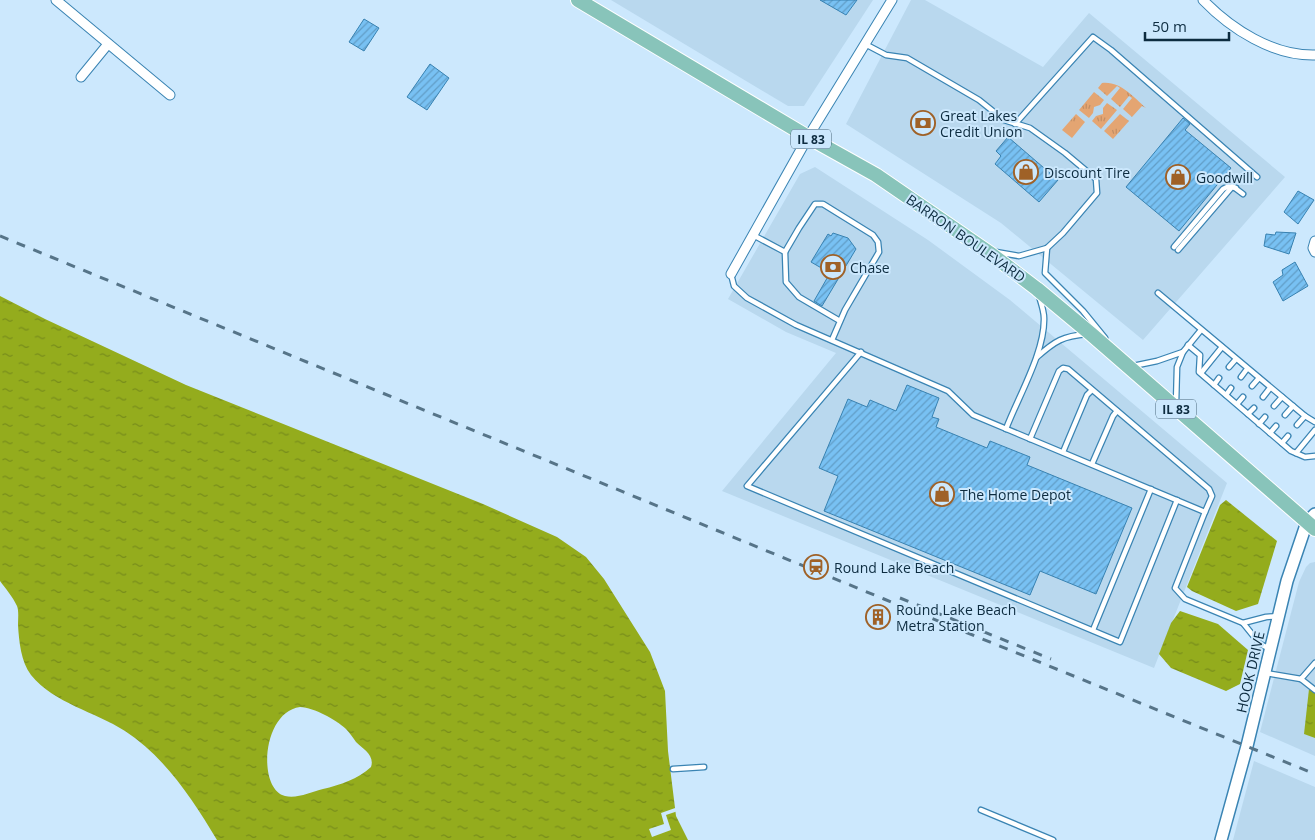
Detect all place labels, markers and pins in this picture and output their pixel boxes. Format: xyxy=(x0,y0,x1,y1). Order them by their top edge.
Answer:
place label: Great Lakes Credit Union xyxy=(940,106,1022,141)
bank icon: Great Lakes Credit Union xyxy=(910,110,936,136)
shop icon: Discount Tire xyxy=(1013,159,1039,185)
place label: Discount Tire xyxy=(1044,163,1130,182)
shop icon: Goodwill xyxy=(1165,164,1191,190)
place label: Goodwill xyxy=(1196,168,1253,187)
bank icon: Chase xyxy=(820,254,846,280)
place label: Chase xyxy=(850,258,890,277)
shop icon: The Home Depot xyxy=(929,481,955,507)
place label: The Home Depot xyxy=(960,485,1071,504)
station icon: Round Lake Beach xyxy=(803,554,829,580)
place label: Round Lake Beach xyxy=(834,558,954,577)
place label: Round Lake Beach Metra Station xyxy=(896,600,1016,635)
building icon: Round Lake Beach Metra Station xyxy=(865,604,891,630)

